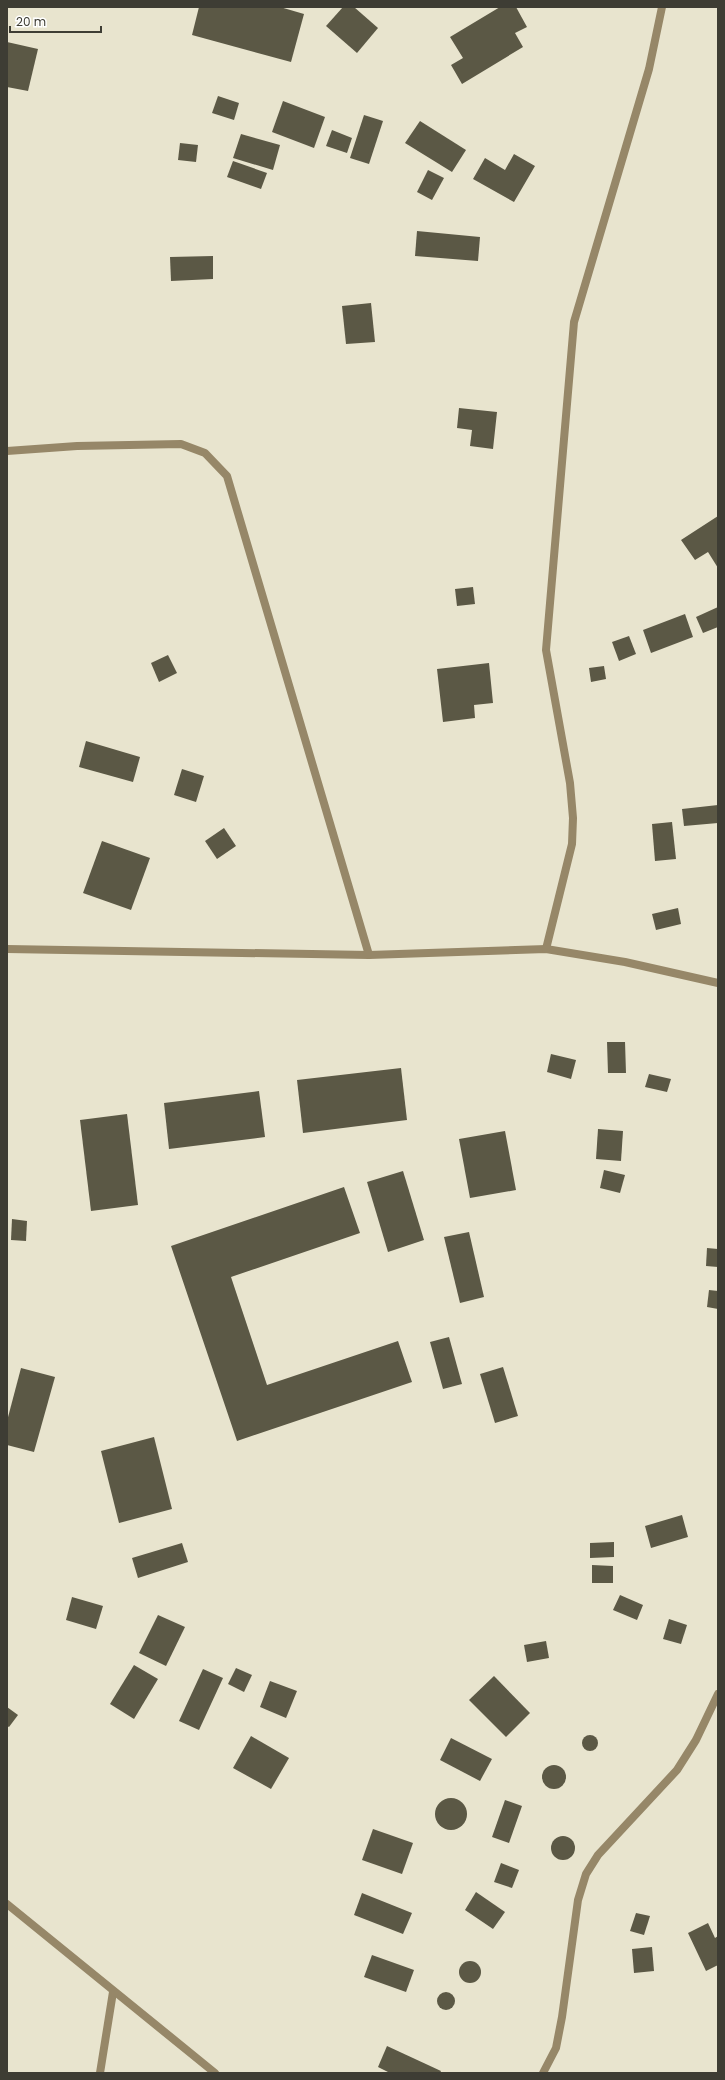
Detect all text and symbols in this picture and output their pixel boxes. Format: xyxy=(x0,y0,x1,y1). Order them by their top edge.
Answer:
scale bar xyxy=(10,8,101,34)
text: 20 m xyxy=(16,13,46,30)

